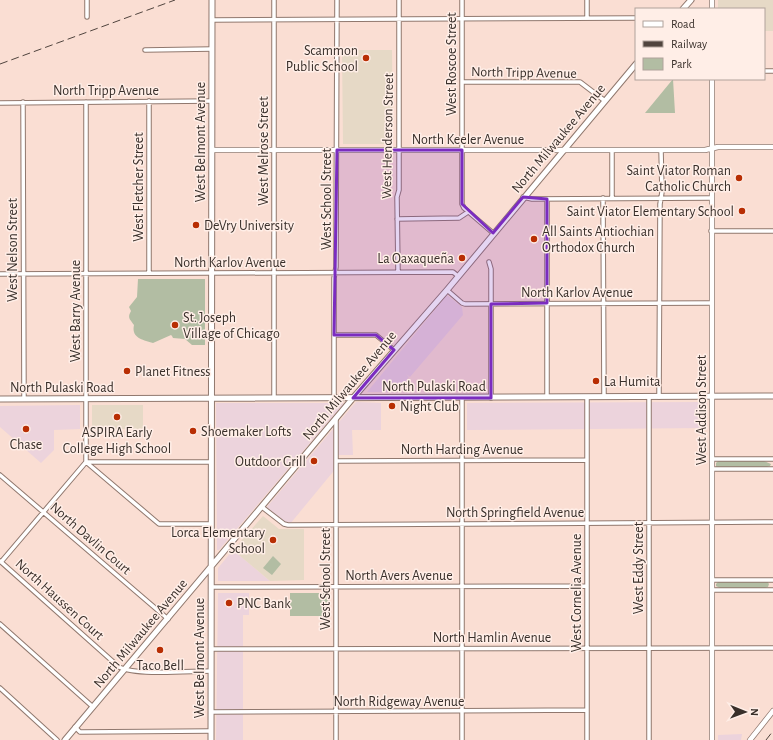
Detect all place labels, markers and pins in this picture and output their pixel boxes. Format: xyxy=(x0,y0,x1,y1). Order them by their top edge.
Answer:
place label: Scammon Public School xyxy=(286,44,358,74)
marker: Scammon Public School xyxy=(361,53,371,63)
place label: Saint Viator Roman Catholic Church xyxy=(626,164,731,194)
marker: Saint Viator Roman Catholic Church xyxy=(734,173,744,183)
place label: Saint Viator Elementary School xyxy=(567,205,734,219)
marker: Saint Viator Elementary School xyxy=(737,206,747,216)
place label: DeVry University xyxy=(204,219,294,233)
marker: DeVry University xyxy=(191,220,201,230)
place label: All Saints Antiochian Orthodox Church xyxy=(542,225,654,255)
marker: All Saints Antiochian Orthodox Church xyxy=(529,234,539,244)
place label: La Oaxaqueña xyxy=(377,252,455,266)
marker: La Oaxaqueña xyxy=(457,253,467,263)
place label: St. Joseph Village of Chicago xyxy=(183,311,280,341)
marker: St. Joseph Village of Chicago xyxy=(170,320,180,330)
place label: Planet Fitness xyxy=(135,365,211,379)
marker: Planet Fitness xyxy=(122,366,132,376)
place label: La Humita xyxy=(604,375,661,389)
marker: La Humita xyxy=(591,376,601,386)
place label: Night Club xyxy=(400,400,459,414)
marker: Night Club xyxy=(387,401,397,411)
marker: ASPIRA Early College High School xyxy=(112,412,122,422)
marker: Chase xyxy=(21,424,31,434)
place label: Shoemaker Lofts xyxy=(201,425,291,439)
place label: ASPIRA Early College High School xyxy=(63,426,171,456)
marker: Shoemaker Lofts xyxy=(188,426,198,436)
place label: Chase xyxy=(10,438,42,452)
place label: Outdoor Grill xyxy=(235,455,306,469)
marker: Outdoor Grill xyxy=(309,456,319,466)
place label: Lorca Elementary School xyxy=(171,526,265,556)
marker: Lorca Elementary School xyxy=(268,535,278,545)
place label: PNC Bank xyxy=(237,597,291,611)
marker: PNC Bank xyxy=(224,598,234,608)
marker: Taco Bell xyxy=(155,645,165,655)
place label: Taco Bell xyxy=(136,659,184,673)

